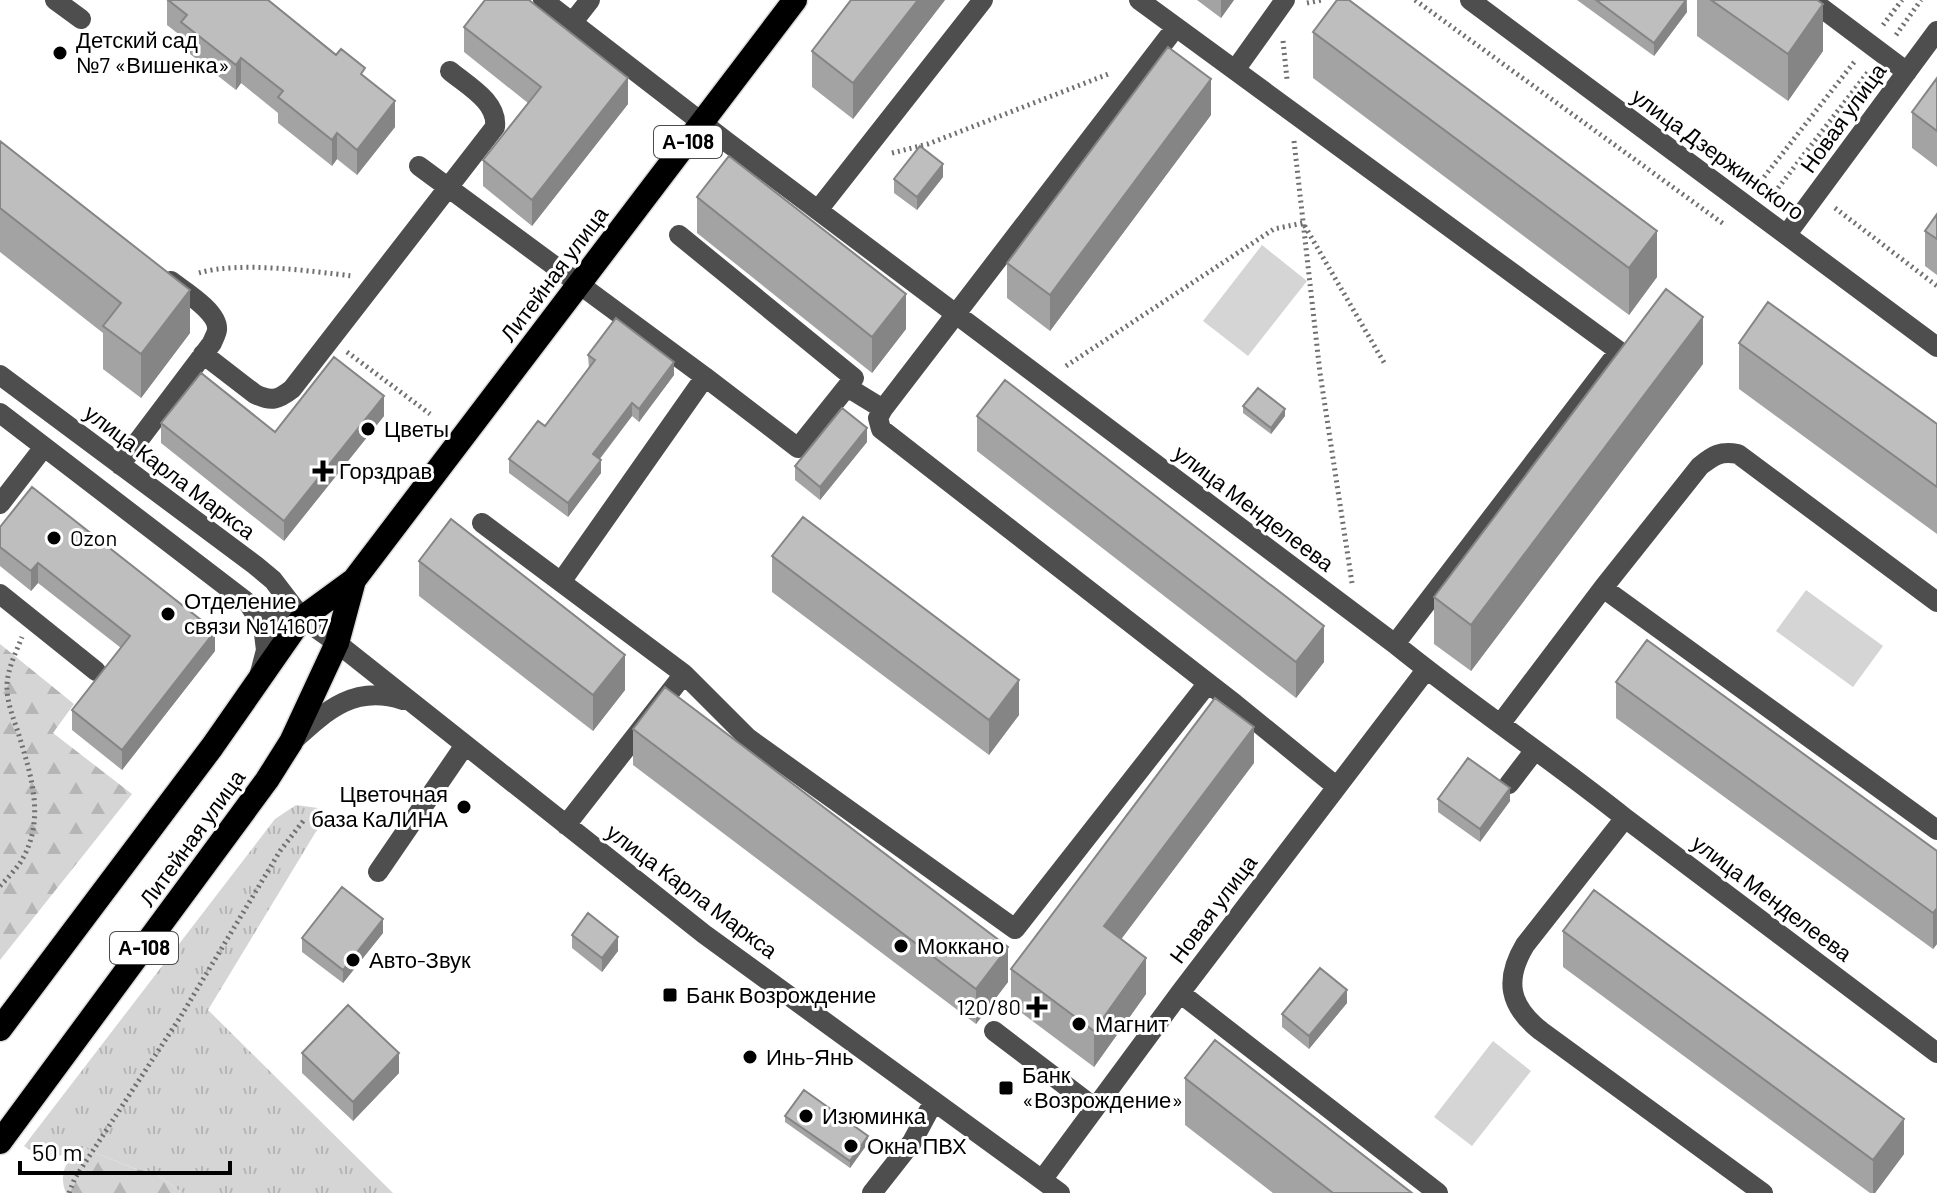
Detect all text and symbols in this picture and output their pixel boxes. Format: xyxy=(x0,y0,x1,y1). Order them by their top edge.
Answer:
place label: Детский сад №7 «Вишенка» xyxy=(76,26,230,77)
marker: Детский сад №7 «Вишенка» xyxy=(51,44,69,62)
street label: Новая улица xyxy=(1794,57,1892,178)
street label: улица Дзержинского xyxy=(1627,82,1810,225)
road number: А-108 xyxy=(654,126,722,158)
street label: Литейная улица xyxy=(494,200,614,347)
street label: улица Карла Маркса xyxy=(79,399,262,545)
place label: Цветы xyxy=(384,415,449,442)
marker: Цветы xyxy=(359,420,377,438)
street label: улица Менделеева xyxy=(1169,439,1340,577)
place label: Горздрав xyxy=(339,457,432,484)
marker: Горздрав xyxy=(314,462,332,480)
place label: Ozon xyxy=(70,524,117,550)
marker: Ozon xyxy=(45,529,63,547)
place label: Отделение связи №141607 xyxy=(184,587,328,638)
marker: Отделение связи №141607 xyxy=(159,605,177,623)
street label: Литейная улица xyxy=(133,764,251,911)
place label: Цветочная база КаЛИНА xyxy=(311,780,448,831)
marker: Цветочная база КаЛИНА xyxy=(455,798,473,816)
street label: улица Карла Маркса xyxy=(601,818,784,964)
street label: улица Менделеева xyxy=(1687,829,1858,967)
street label: Новая улица xyxy=(1163,849,1263,968)
road number: А-108 xyxy=(110,932,178,964)
place label: Моккано xyxy=(917,932,1004,958)
marker: Моккано xyxy=(892,937,910,955)
place label: Авто-Звук xyxy=(369,946,471,973)
marker: Авто-Звук xyxy=(344,951,362,969)
place label: Банк Возрождение xyxy=(686,981,876,1008)
marker: Банк Возрождение xyxy=(661,986,679,1004)
place label: 120/80 xyxy=(956,993,1021,1019)
marker: 120/80 xyxy=(1028,998,1046,1016)
place label: Магнит xyxy=(1095,1010,1168,1036)
marker: Магнит xyxy=(1070,1015,1088,1033)
place label: Инь-Янь xyxy=(766,1043,854,1069)
marker: Инь-Янь xyxy=(741,1048,759,1066)
place label: Банк «Возрождение» xyxy=(1022,1061,1183,1113)
marker: Банк «Возрождение» xyxy=(997,1079,1015,1097)
place label: Изюминка xyxy=(822,1102,927,1128)
marker: Изюминка xyxy=(797,1107,815,1125)
scale bar xyxy=(20,1125,230,1175)
place label: Окна ПВХ xyxy=(867,1132,967,1158)
text: 50 m xyxy=(32,1137,83,1166)
marker: Окна ПВХ xyxy=(842,1137,860,1155)

